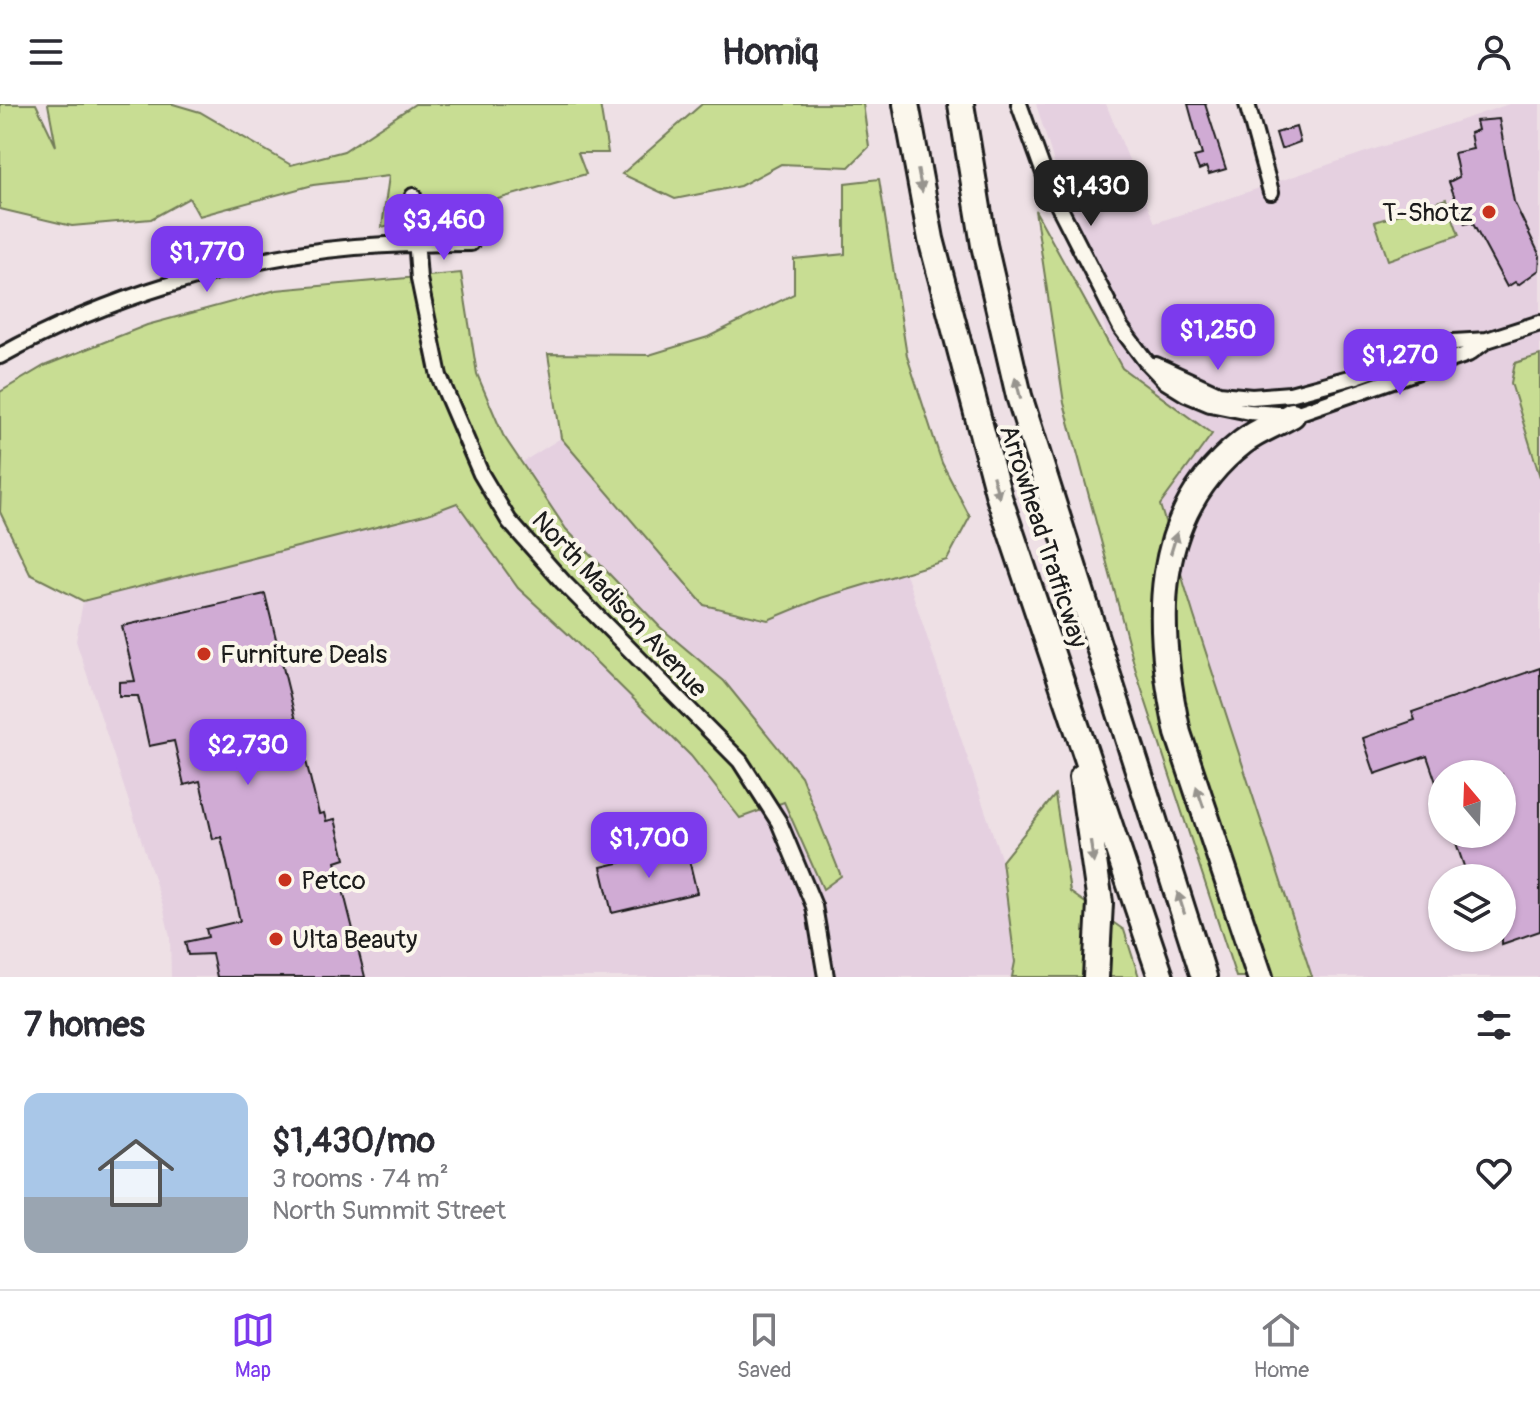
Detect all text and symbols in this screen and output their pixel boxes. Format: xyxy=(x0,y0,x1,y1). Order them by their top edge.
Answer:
icon: menu xyxy=(24,30,68,74)
text: Homiq xyxy=(722,30,818,75)
icon: person xyxy=(1472,30,1516,74)
pin: $1,430 xyxy=(1026,160,1156,228)
one-way arrow xyxy=(914,168,927,193)
text: $1,430 xyxy=(1052,170,1130,202)
pin: $3,460 xyxy=(379,194,509,262)
place label: T-Shotz xyxy=(1382,197,1473,229)
marker: T-Shotz xyxy=(1480,203,1498,221)
text: $3,460 xyxy=(402,204,486,236)
pin: $1,770 xyxy=(142,226,272,294)
text: $1,770 xyxy=(169,236,245,268)
pin: $1,250 xyxy=(1153,304,1283,372)
text: $1,250 xyxy=(1179,314,1257,346)
pin: $1,270 xyxy=(1335,329,1465,397)
text: $1,270 xyxy=(1362,339,1438,371)
one-way arrow xyxy=(1011,375,1023,400)
street label: Arrowhead Trafficway xyxy=(992,421,1094,652)
one-way arrow xyxy=(990,476,1003,500)
street label: North Madison Avenue xyxy=(525,505,714,705)
one-way arrow xyxy=(1168,530,1181,554)
place label: Furniture Deals xyxy=(220,639,388,671)
marker: Furniture Deals xyxy=(195,645,213,663)
pin: $2,730 xyxy=(183,719,313,787)
text: $2,730 xyxy=(207,729,289,761)
north arrow xyxy=(1428,760,1516,848)
map controls xyxy=(1428,760,1516,952)
one-way arrow xyxy=(1193,785,1205,809)
pin: $1,700 xyxy=(584,812,714,880)
text: $1,700 xyxy=(609,822,689,854)
one-way arrow xyxy=(1086,840,1099,865)
button: layers xyxy=(1428,864,1516,952)
place label: Petco xyxy=(301,865,366,897)
marker: Petco xyxy=(276,871,294,889)
one-way arrow xyxy=(1174,890,1187,914)
place label: Ulta Beauty xyxy=(292,924,417,956)
marker: Ulta Beauty xyxy=(267,930,285,948)
icon: filters xyxy=(1472,1003,1516,1047)
text: 7 homes xyxy=(24,1004,145,1047)
text: $1,430/mo xyxy=(272,1120,435,1163)
icon: home xyxy=(88,1125,184,1221)
icon: heart xyxy=(1472,1151,1516,1195)
text: 3 rooms · 74 m² xyxy=(272,1163,449,1195)
text: North Summit Street xyxy=(272,1195,506,1227)
tab: Map xyxy=(231,1308,275,1384)
tab: Saved xyxy=(737,1308,792,1384)
tab: Home xyxy=(1254,1308,1309,1384)

